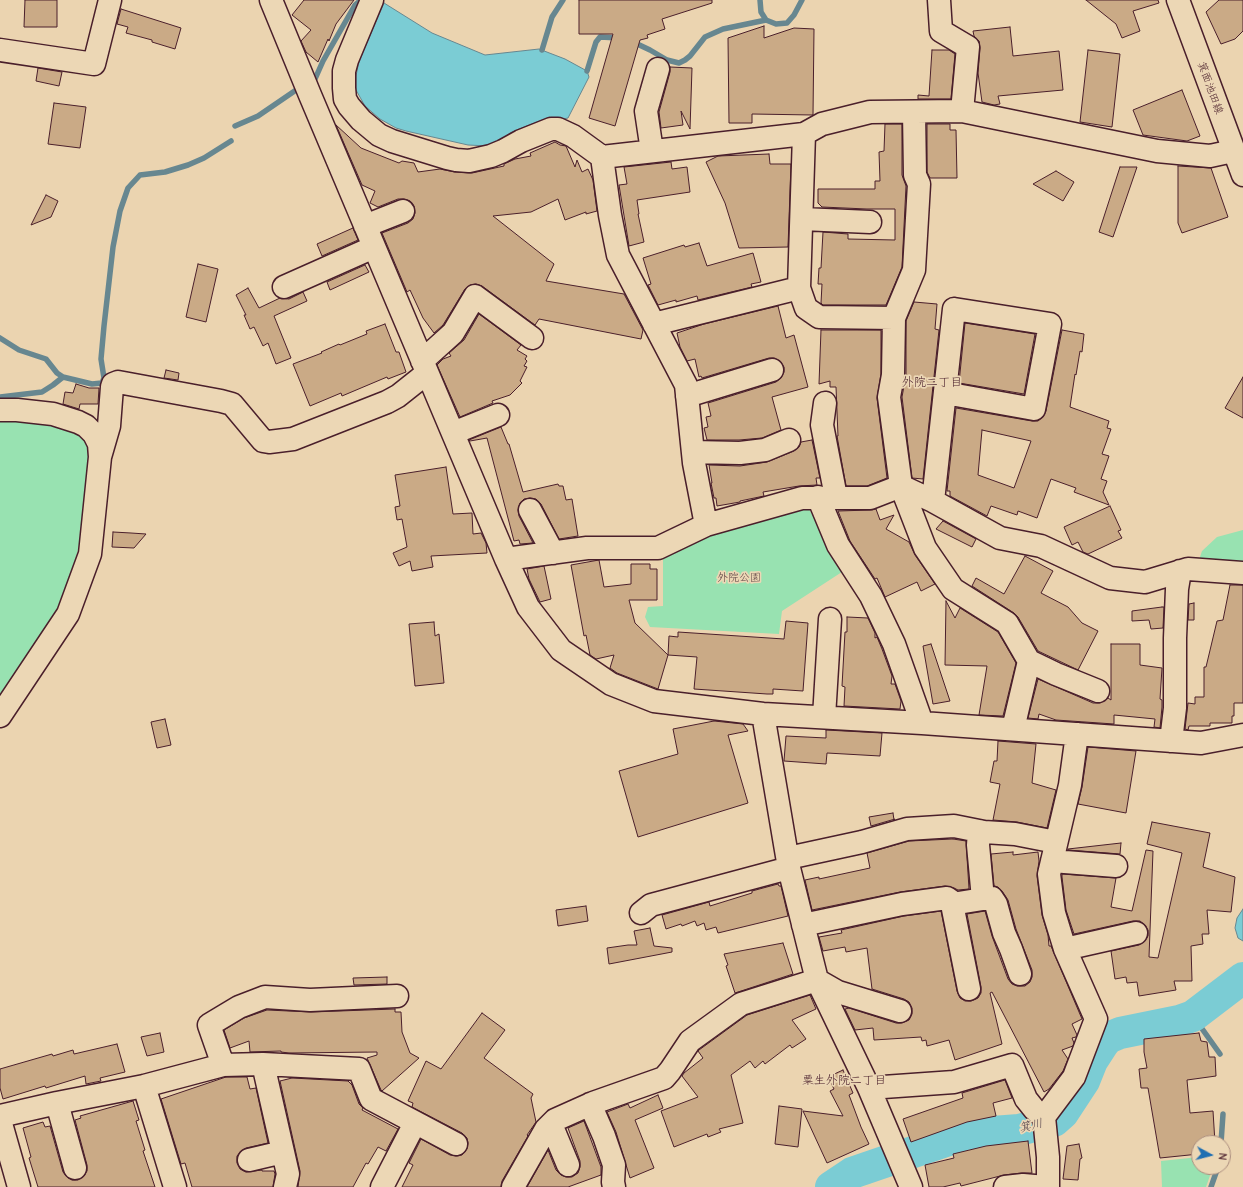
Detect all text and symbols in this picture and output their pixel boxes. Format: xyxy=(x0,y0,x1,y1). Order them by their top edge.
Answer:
street label: 箕面池田線 xyxy=(1194,60,1226,116)
district label: 外院二丁目 xyxy=(902,376,962,390)
park label: 外院公園 xyxy=(717,571,761,585)
district label: 粟生外院二丁目 xyxy=(802,1074,886,1088)
water label: 箕川 xyxy=(1018,1116,1044,1136)
north arrow xyxy=(1191,1135,1231,1175)
text: N xyxy=(1216,1152,1229,1161)

